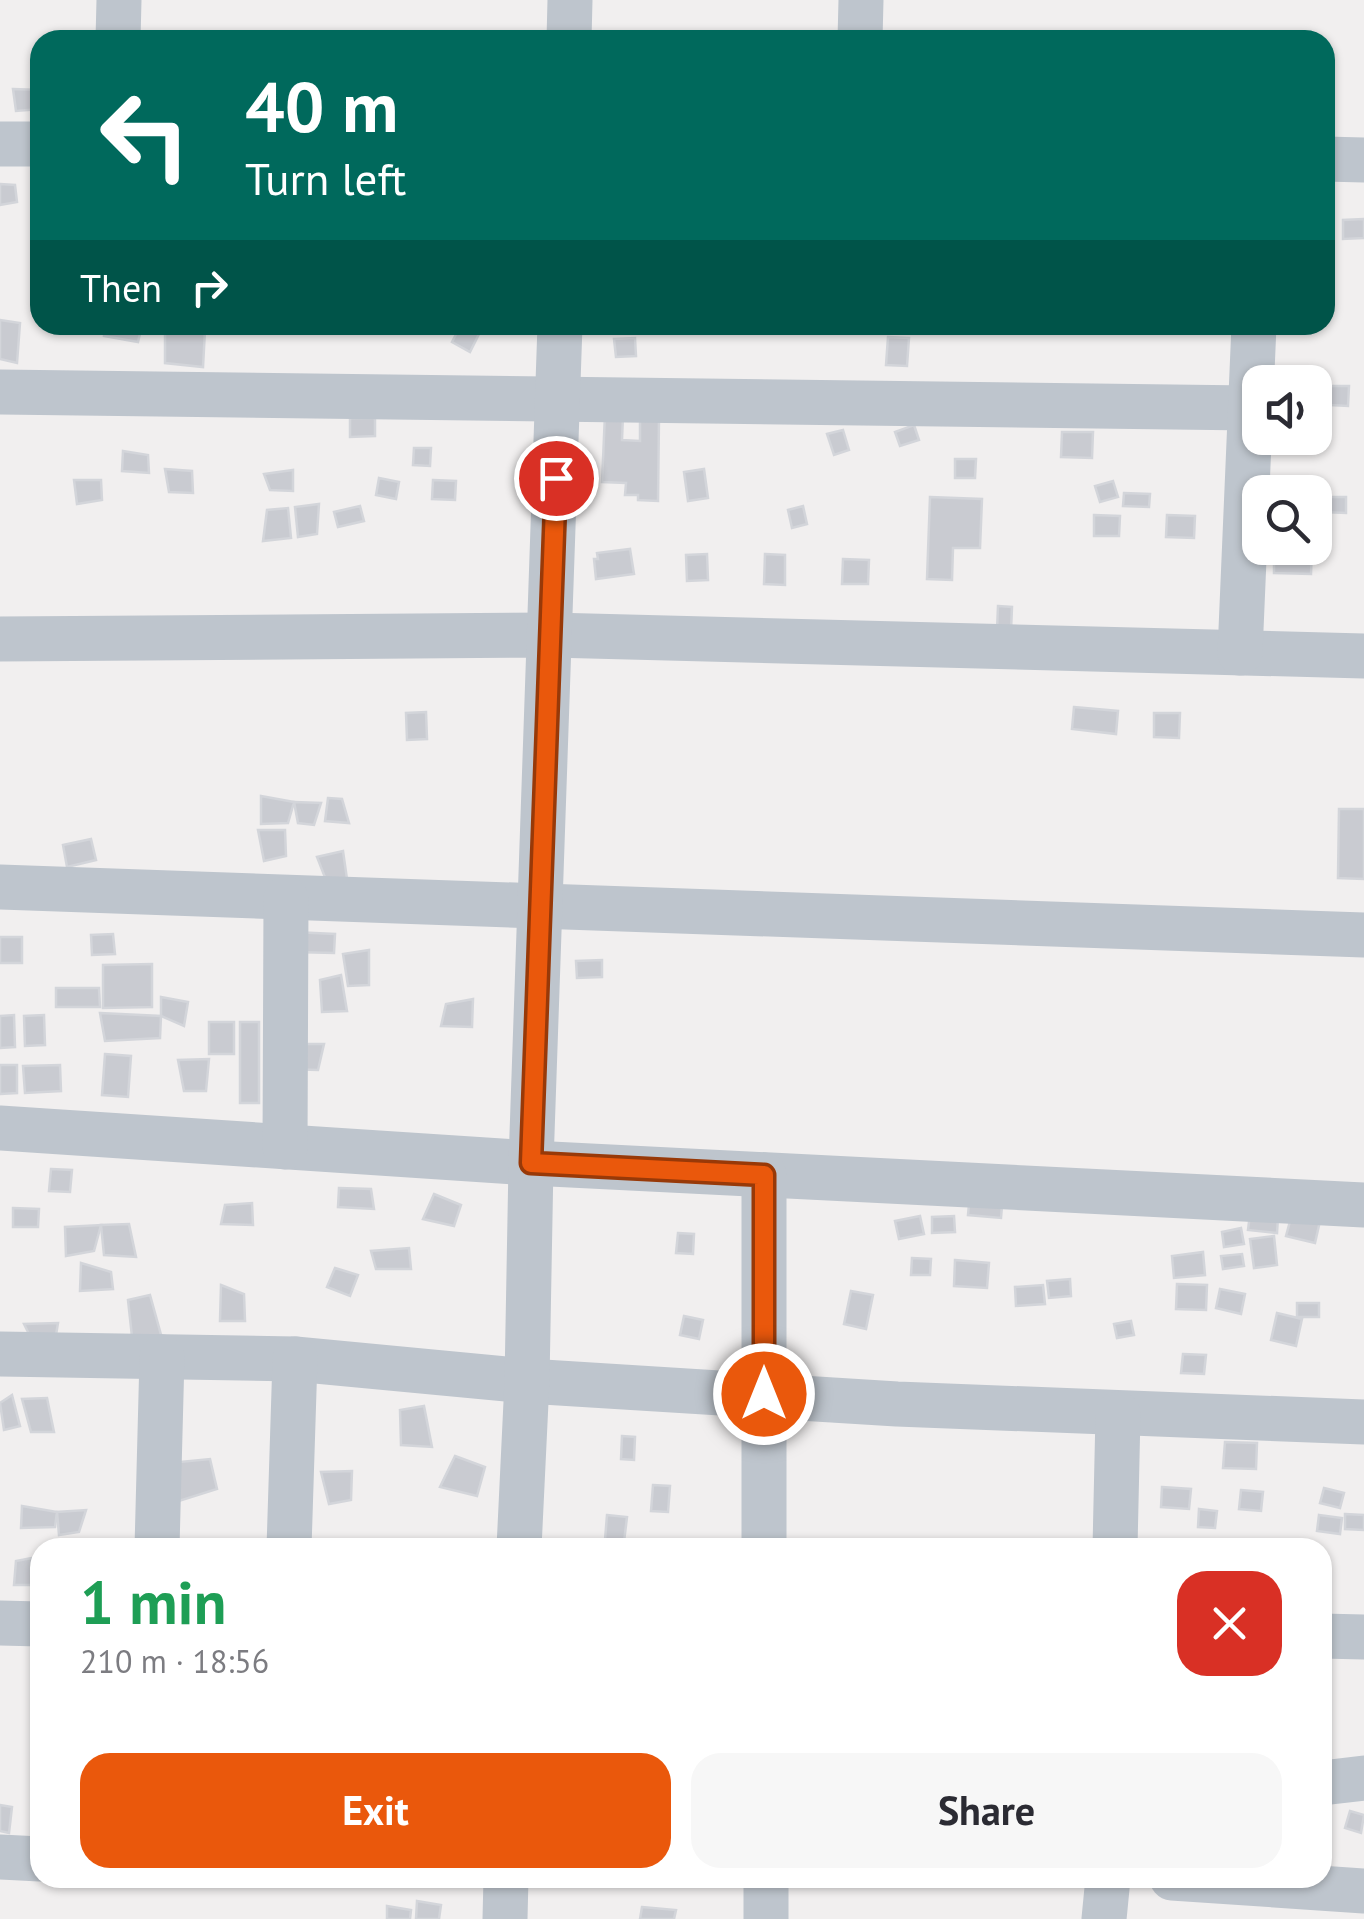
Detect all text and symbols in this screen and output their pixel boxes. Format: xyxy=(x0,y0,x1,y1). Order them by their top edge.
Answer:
text: 40 m xyxy=(245,61,398,151)
icon: left xyxy=(80,70,210,200)
text: Turn left xyxy=(245,149,406,207)
icon: right xyxy=(182,260,237,315)
text: Then xyxy=(80,263,162,312)
map controls xyxy=(1242,365,1332,565)
button: sound xyxy=(1242,365,1332,455)
pin xyxy=(514,436,599,521)
icon: arrive xyxy=(529,451,584,506)
button: search xyxy=(1242,475,1332,565)
position arrow xyxy=(712,1342,816,1446)
text: 1 min xyxy=(80,1563,226,1641)
button: close xyxy=(1177,1571,1282,1676)
text: 210 m · 18:56 xyxy=(80,1640,269,1682)
button: Exit xyxy=(80,1753,671,1868)
button: Share xyxy=(691,1753,1282,1868)

